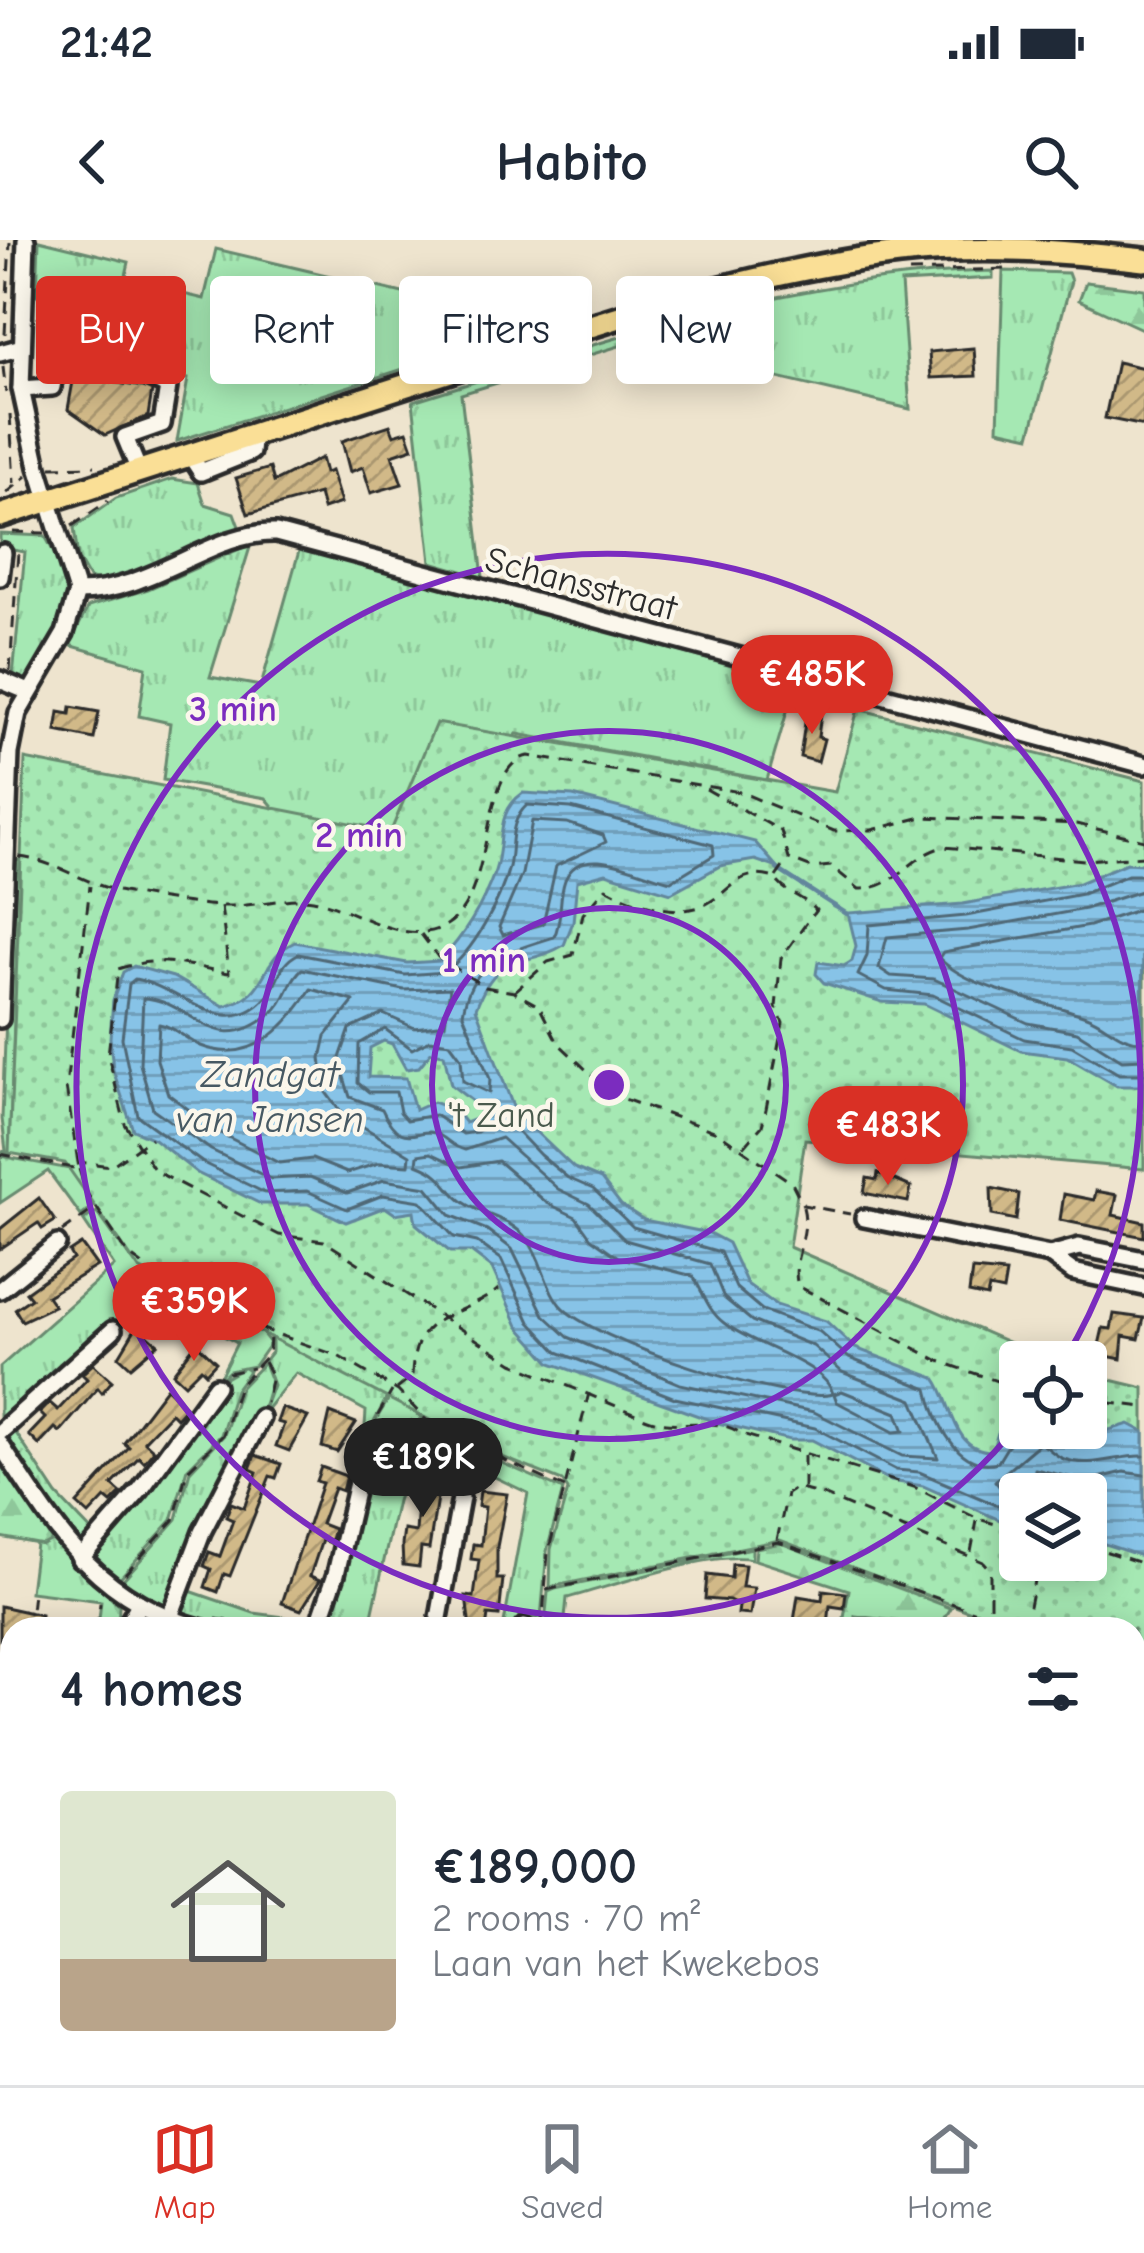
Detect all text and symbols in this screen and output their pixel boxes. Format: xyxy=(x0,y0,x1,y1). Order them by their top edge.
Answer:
text: 21:42 xyxy=(60,16,153,68)
icon: back xyxy=(60,129,126,195)
icon: search xyxy=(1018,129,1084,195)
text: Habito xyxy=(496,131,648,194)
chip: Buy xyxy=(36,276,186,384)
chip: Rent xyxy=(210,276,375,384)
chip: Filters xyxy=(399,276,592,384)
chip: New xyxy=(616,276,774,384)
street label: Schansstraat xyxy=(481,539,683,630)
pin: €485K xyxy=(728,635,896,737)
text: €485K xyxy=(758,651,866,696)
text: 3 min xyxy=(189,689,277,730)
text: 2 min xyxy=(315,815,403,856)
text: 1 min xyxy=(442,940,526,981)
water label: Zandgat van Jansen xyxy=(176,1052,364,1142)
centre of rings xyxy=(588,1064,630,1106)
pin: €483K xyxy=(804,1086,972,1188)
park label: 't Zand xyxy=(447,1095,555,1136)
text: €483K xyxy=(835,1102,941,1147)
pin: €359K xyxy=(110,1262,278,1364)
text: €359K xyxy=(139,1278,249,1323)
map controls xyxy=(999,1341,1107,1581)
button: locate xyxy=(999,1341,1107,1449)
pin: €189K xyxy=(339,1418,507,1520)
text: €189K xyxy=(371,1434,475,1479)
button: layers xyxy=(999,1473,1107,1581)
icon: filters xyxy=(1020,1656,1086,1722)
text: 4 homes xyxy=(60,1660,243,1719)
text: €189,000 xyxy=(432,1837,637,1896)
icon: home xyxy=(156,1839,300,1983)
text: 2 rooms · 70 m² xyxy=(432,1896,700,1941)
text: Laan van het Kwekebos xyxy=(432,1941,820,1986)
tab: Map xyxy=(152,2116,218,2226)
tab: Saved xyxy=(521,2116,604,2226)
tab: Home xyxy=(907,2116,992,2226)

